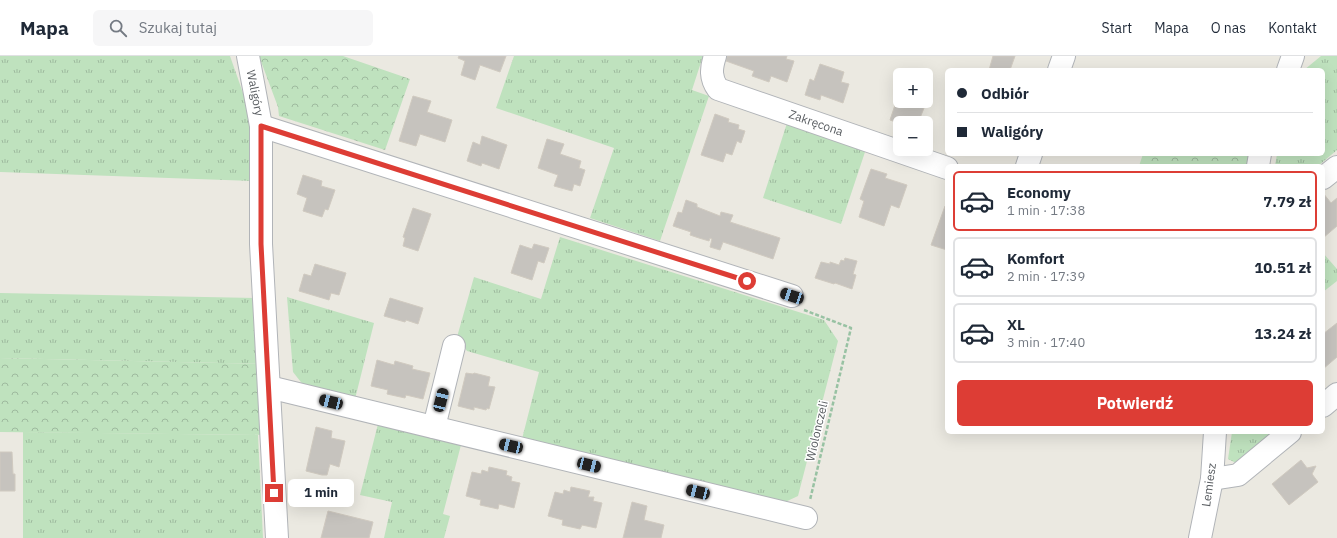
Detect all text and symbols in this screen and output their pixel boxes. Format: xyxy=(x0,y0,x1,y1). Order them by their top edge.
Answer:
search box xyxy=(93,10,373,46)
text: Mapa xyxy=(20,16,69,40)
icon: search xyxy=(107,17,129,39)
text: Szukaj tutaj xyxy=(139,18,217,37)
text: Start xyxy=(1102,19,1132,37)
text: Mapa xyxy=(1154,19,1189,37)
text: O nas xyxy=(1211,19,1246,37)
text: Kontakt xyxy=(1268,19,1317,37)
map controls xyxy=(893,68,933,156)
button: + xyxy=(893,68,933,108)
street label: Waligóry xyxy=(244,69,267,117)
text: Odbiór xyxy=(981,84,1029,103)
street label: Zakręcona xyxy=(787,106,846,139)
button: − xyxy=(893,116,933,156)
text: Waligóry xyxy=(981,122,1043,141)
icon: car xyxy=(959,183,995,219)
text: Economy xyxy=(1007,183,1071,202)
text: 7.79 zł xyxy=(1263,192,1311,211)
text: 1 min · 17:38 xyxy=(1007,202,1085,219)
icon: car xyxy=(959,249,995,285)
text: Komfort xyxy=(1007,249,1065,268)
text: 10.51 zł xyxy=(1254,258,1311,277)
text: 2 min · 17:39 xyxy=(1007,268,1085,285)
route start xyxy=(738,272,756,290)
car xyxy=(779,287,805,305)
icon: car xyxy=(959,315,995,351)
text: XL xyxy=(1007,315,1025,334)
text: 13.24 zł xyxy=(1254,324,1311,343)
text: 3 min · 17:40 xyxy=(1007,334,1085,351)
button: Potwierdź xyxy=(957,380,1313,426)
car xyxy=(432,387,450,413)
car xyxy=(318,393,344,411)
street label: Wiolonczeli xyxy=(802,399,831,463)
car xyxy=(498,437,524,455)
car xyxy=(576,456,602,474)
street label: Lemiesz xyxy=(1198,462,1219,508)
callout: 1 min xyxy=(288,479,354,507)
car xyxy=(685,483,711,501)
route end xyxy=(265,484,283,502)
text: 1 min xyxy=(304,484,338,501)

